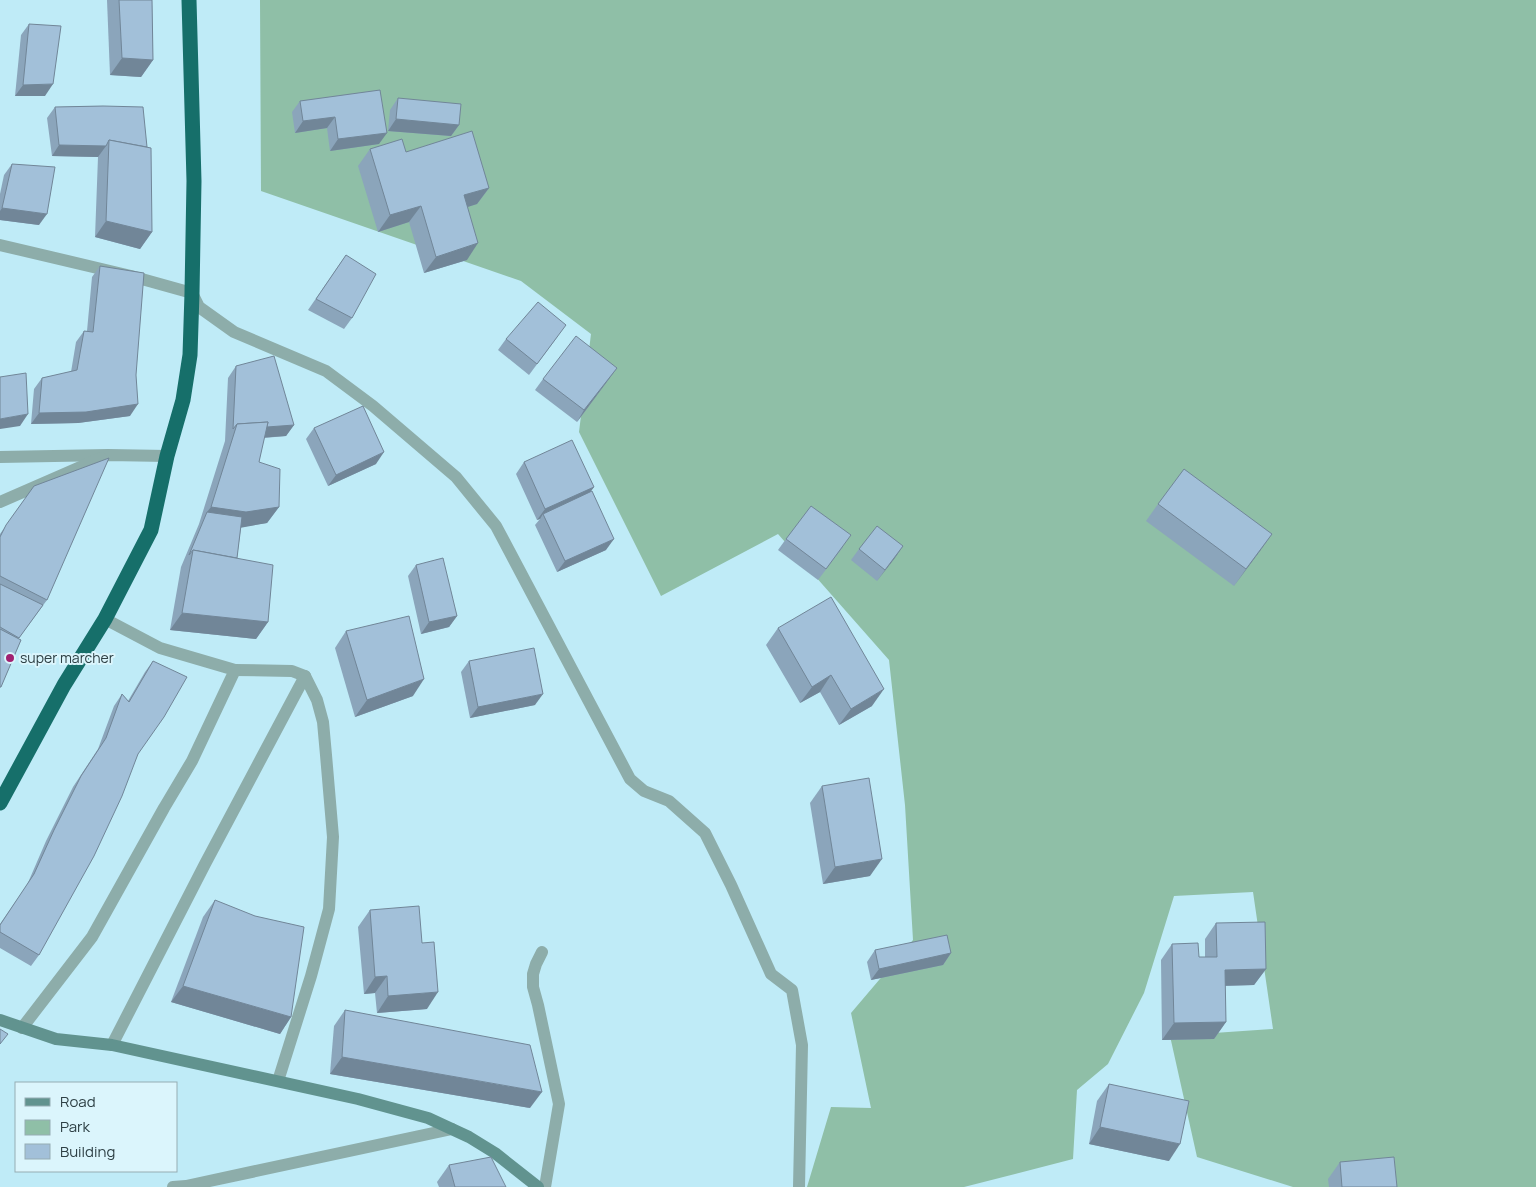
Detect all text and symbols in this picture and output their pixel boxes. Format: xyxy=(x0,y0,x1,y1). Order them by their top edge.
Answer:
place label: super marcher xyxy=(20,648,114,667)
marker: super marcher xyxy=(4,652,16,664)
legend xyxy=(15,1082,178,1172)
text: Road xyxy=(60,1091,96,1112)
text: Park xyxy=(60,1116,90,1137)
text: Building xyxy=(60,1141,115,1162)

